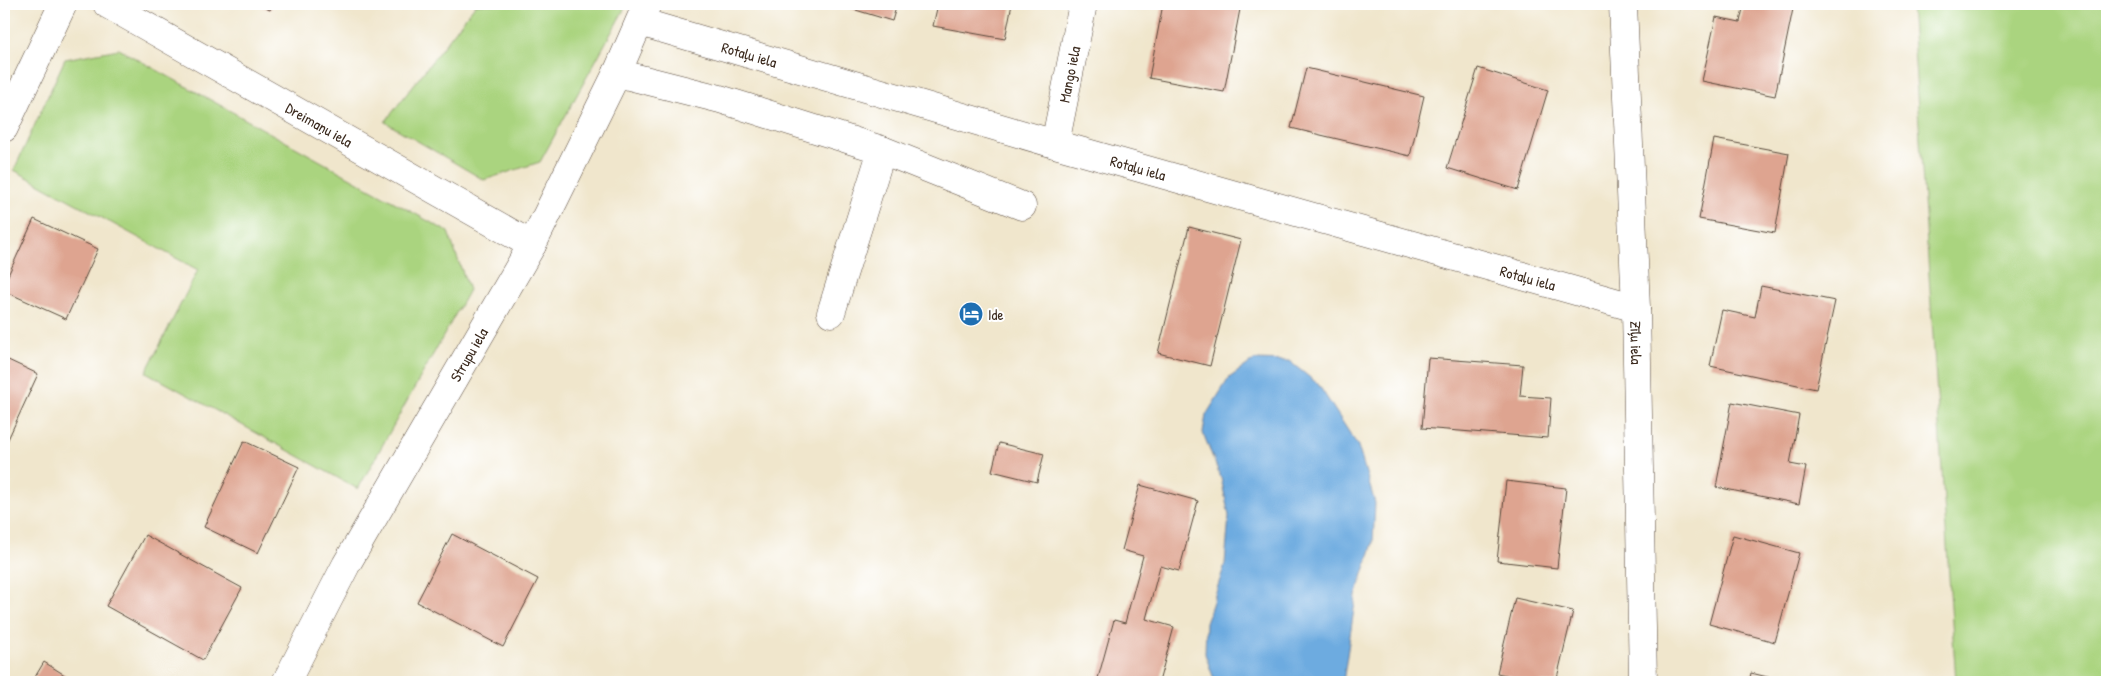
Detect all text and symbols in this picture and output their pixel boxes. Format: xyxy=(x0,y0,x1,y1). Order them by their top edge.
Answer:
street label: Rotaļu iela xyxy=(719,36,780,72)
street label: Mango iela xyxy=(1053,44,1085,104)
street label: Dreimaņu iela xyxy=(282,97,357,152)
street label: Rotaļu iela xyxy=(1108,150,1168,185)
street label: Rotaļu iela xyxy=(1498,260,1558,295)
hotel icon: Ide xyxy=(958,301,984,327)
place label: Ide xyxy=(988,304,1003,325)
street label: Zīļu iela xyxy=(1626,321,1648,365)
street label: Strupu iela xyxy=(444,324,492,385)

